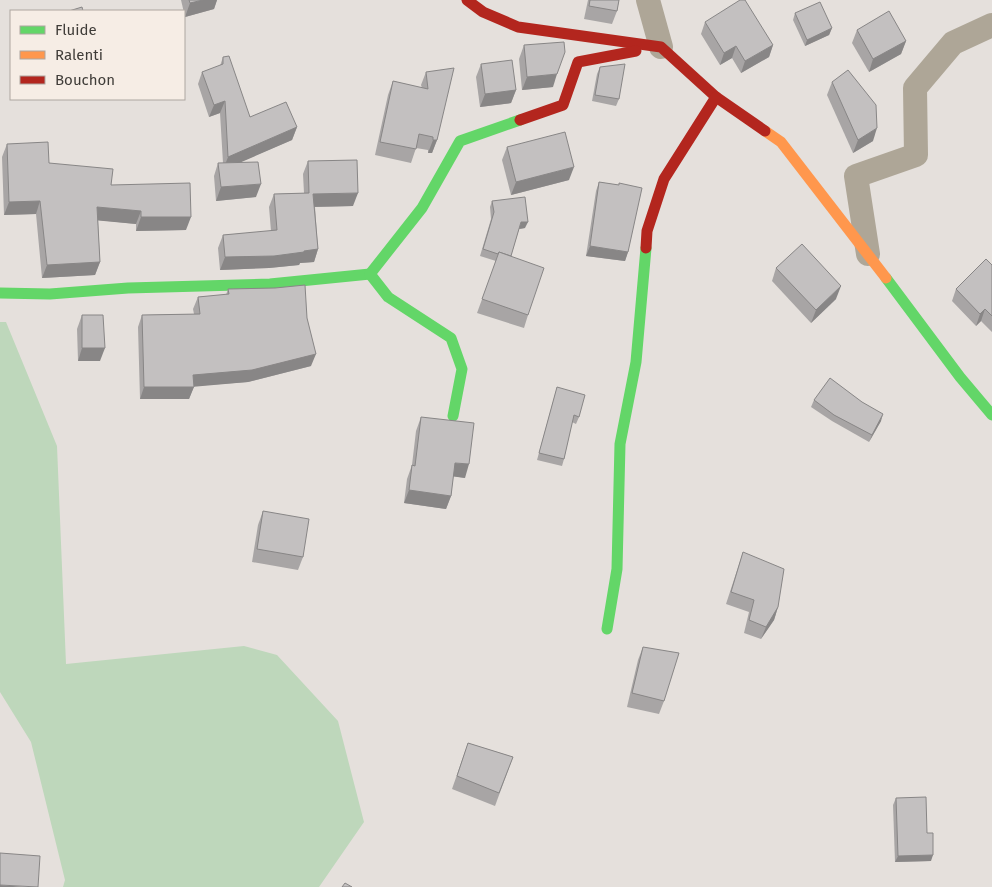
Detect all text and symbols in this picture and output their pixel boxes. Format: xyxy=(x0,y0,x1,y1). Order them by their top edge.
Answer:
legend xyxy=(10,10,185,100)
text: Fluide xyxy=(55,21,97,39)
text: Ralenti xyxy=(55,46,103,64)
text: Bouchon xyxy=(55,71,115,89)

